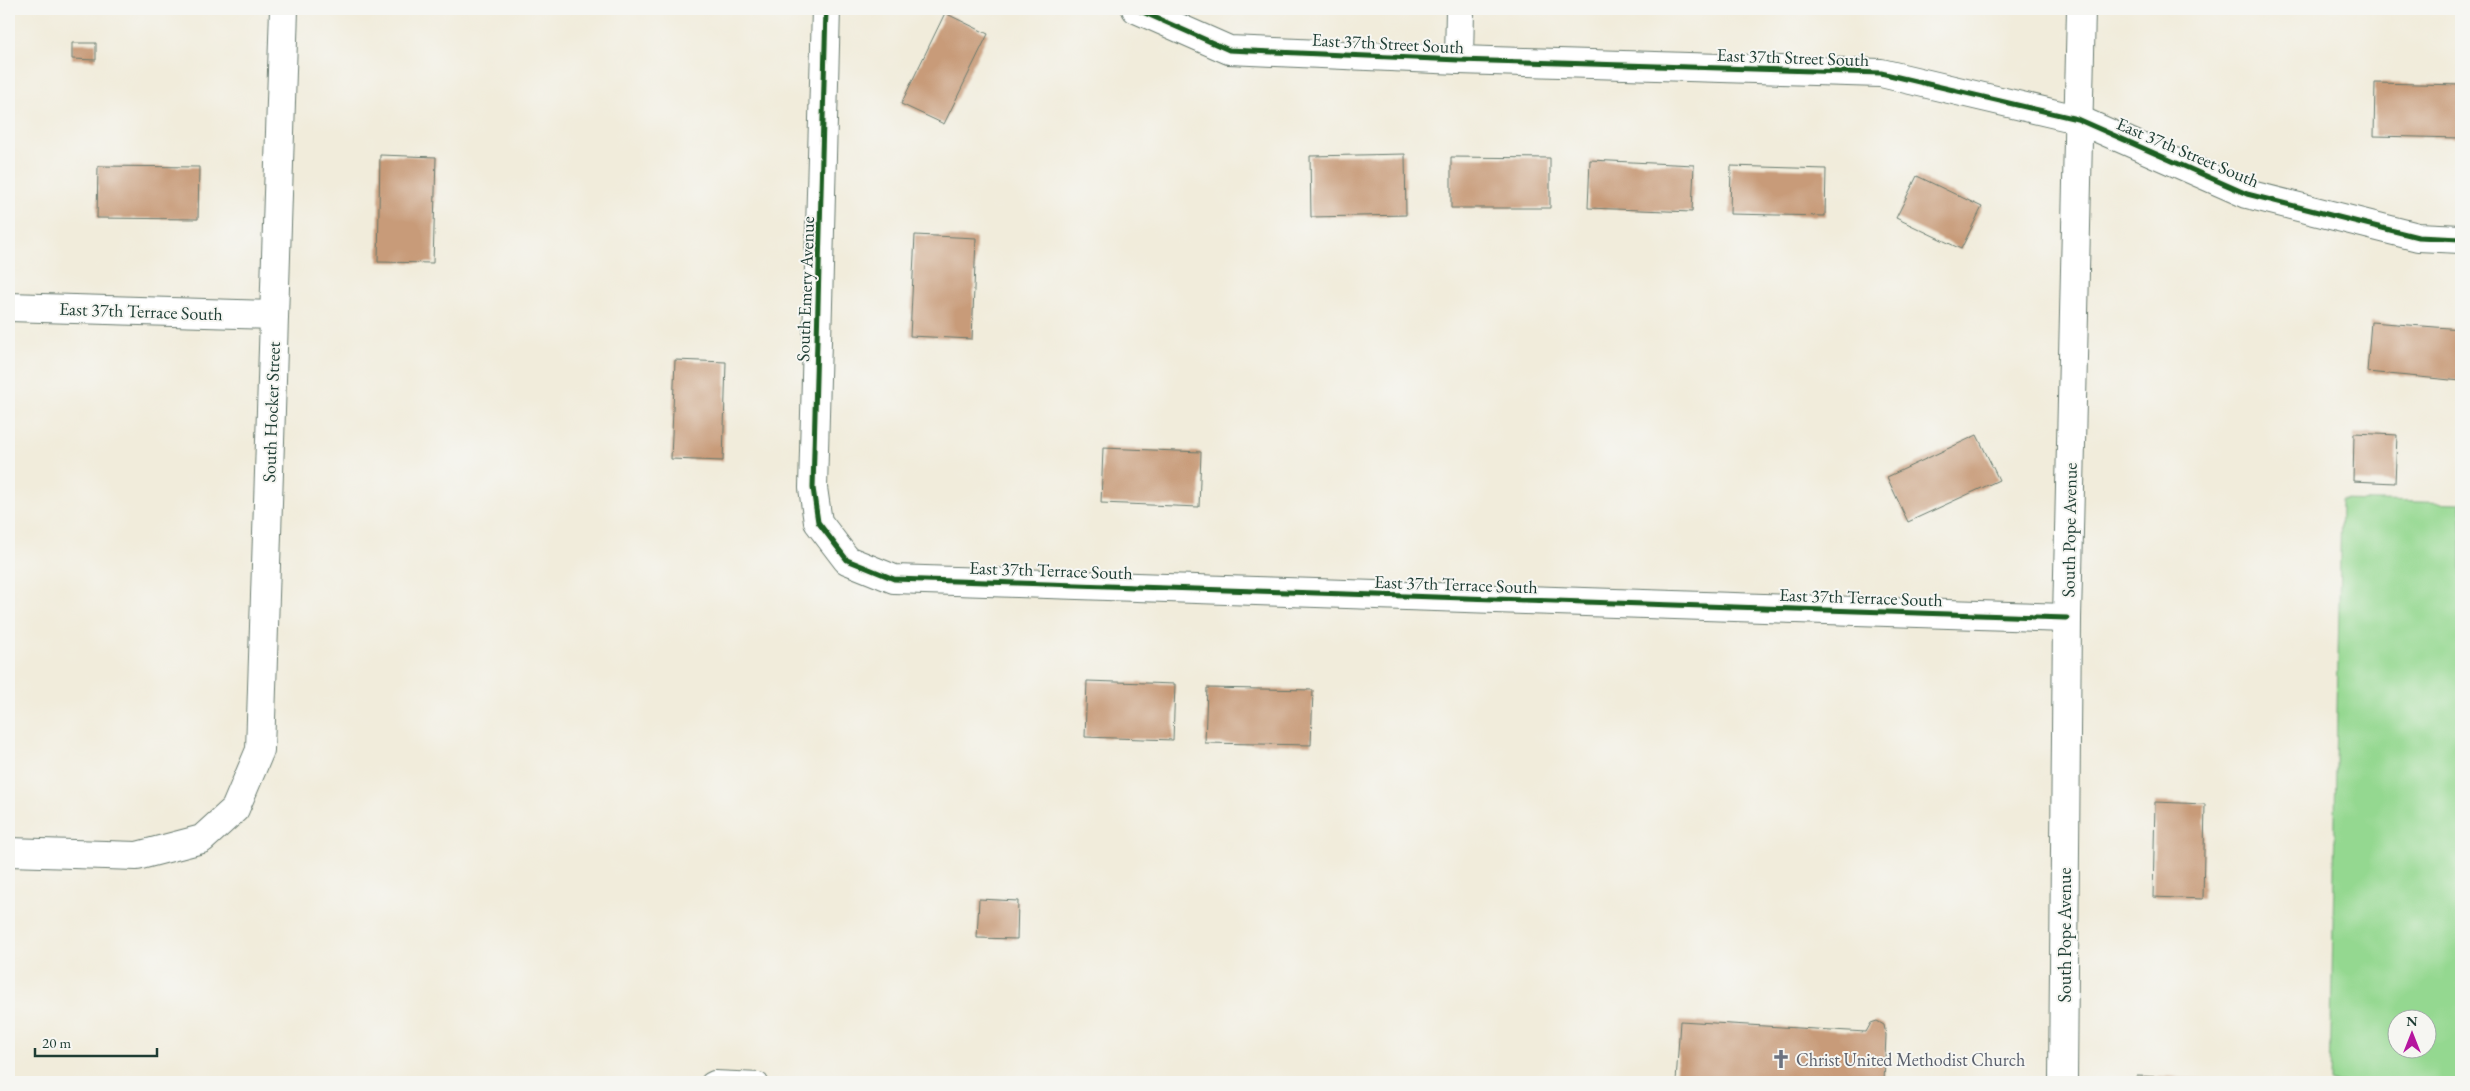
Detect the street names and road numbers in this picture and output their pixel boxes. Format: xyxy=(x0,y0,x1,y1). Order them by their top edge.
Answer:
street label: East 37th Street South xyxy=(1311,28,1465,58)
street label: East 37th Street South xyxy=(1716,43,1870,71)
street label: East 37th Street South xyxy=(2113,112,2263,192)
street label: South Emery Avenue xyxy=(791,216,819,362)
street label: East 37th Terrace South xyxy=(59,297,223,325)
street label: South Hocker Street xyxy=(257,341,285,483)
street label: South Pope Avenue xyxy=(2056,462,2082,598)
street label: East 37th Terrace South xyxy=(969,556,1133,584)
street label: East 37th Terrace South xyxy=(1374,570,1538,598)
street label: East 37th Terrace South xyxy=(1779,583,1943,611)
street label: South Pope Avenue xyxy=(2053,868,2076,1002)

